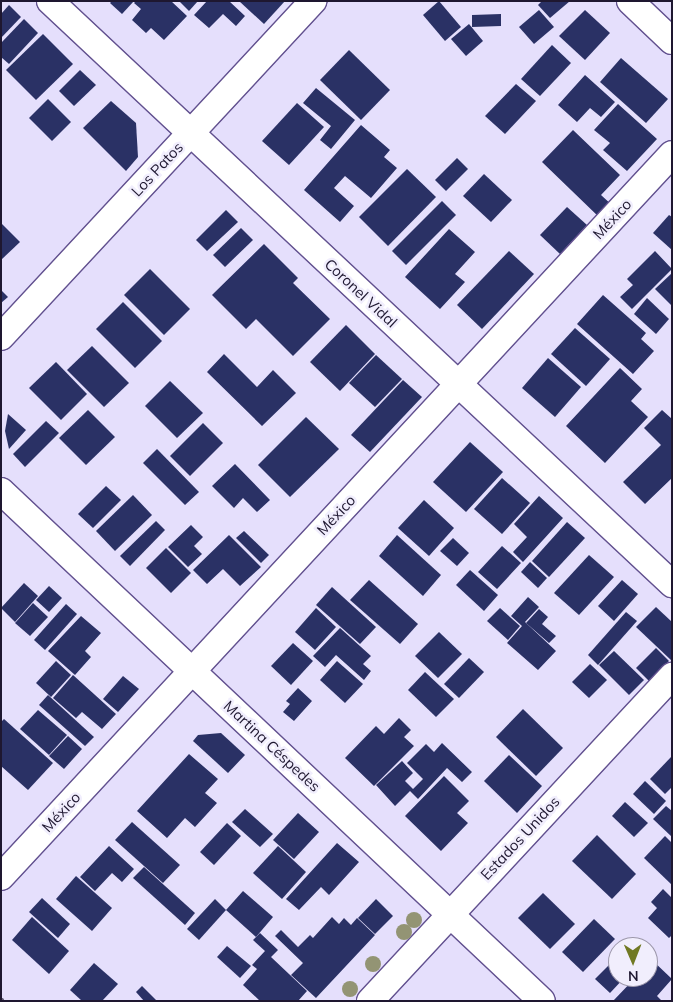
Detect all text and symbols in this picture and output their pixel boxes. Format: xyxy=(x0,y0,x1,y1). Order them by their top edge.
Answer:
street label: Los Patos xyxy=(127,138,187,200)
street label: México xyxy=(589,195,635,243)
street label: Coronel Vidal xyxy=(321,255,401,331)
street label: México xyxy=(313,491,359,539)
street label: Martina Céspedes xyxy=(220,697,324,795)
street label: México xyxy=(38,788,84,836)
street label: Estados Unidos xyxy=(477,793,563,883)
north arrow xyxy=(608,937,658,987)
text: N xyxy=(628,967,639,985)

